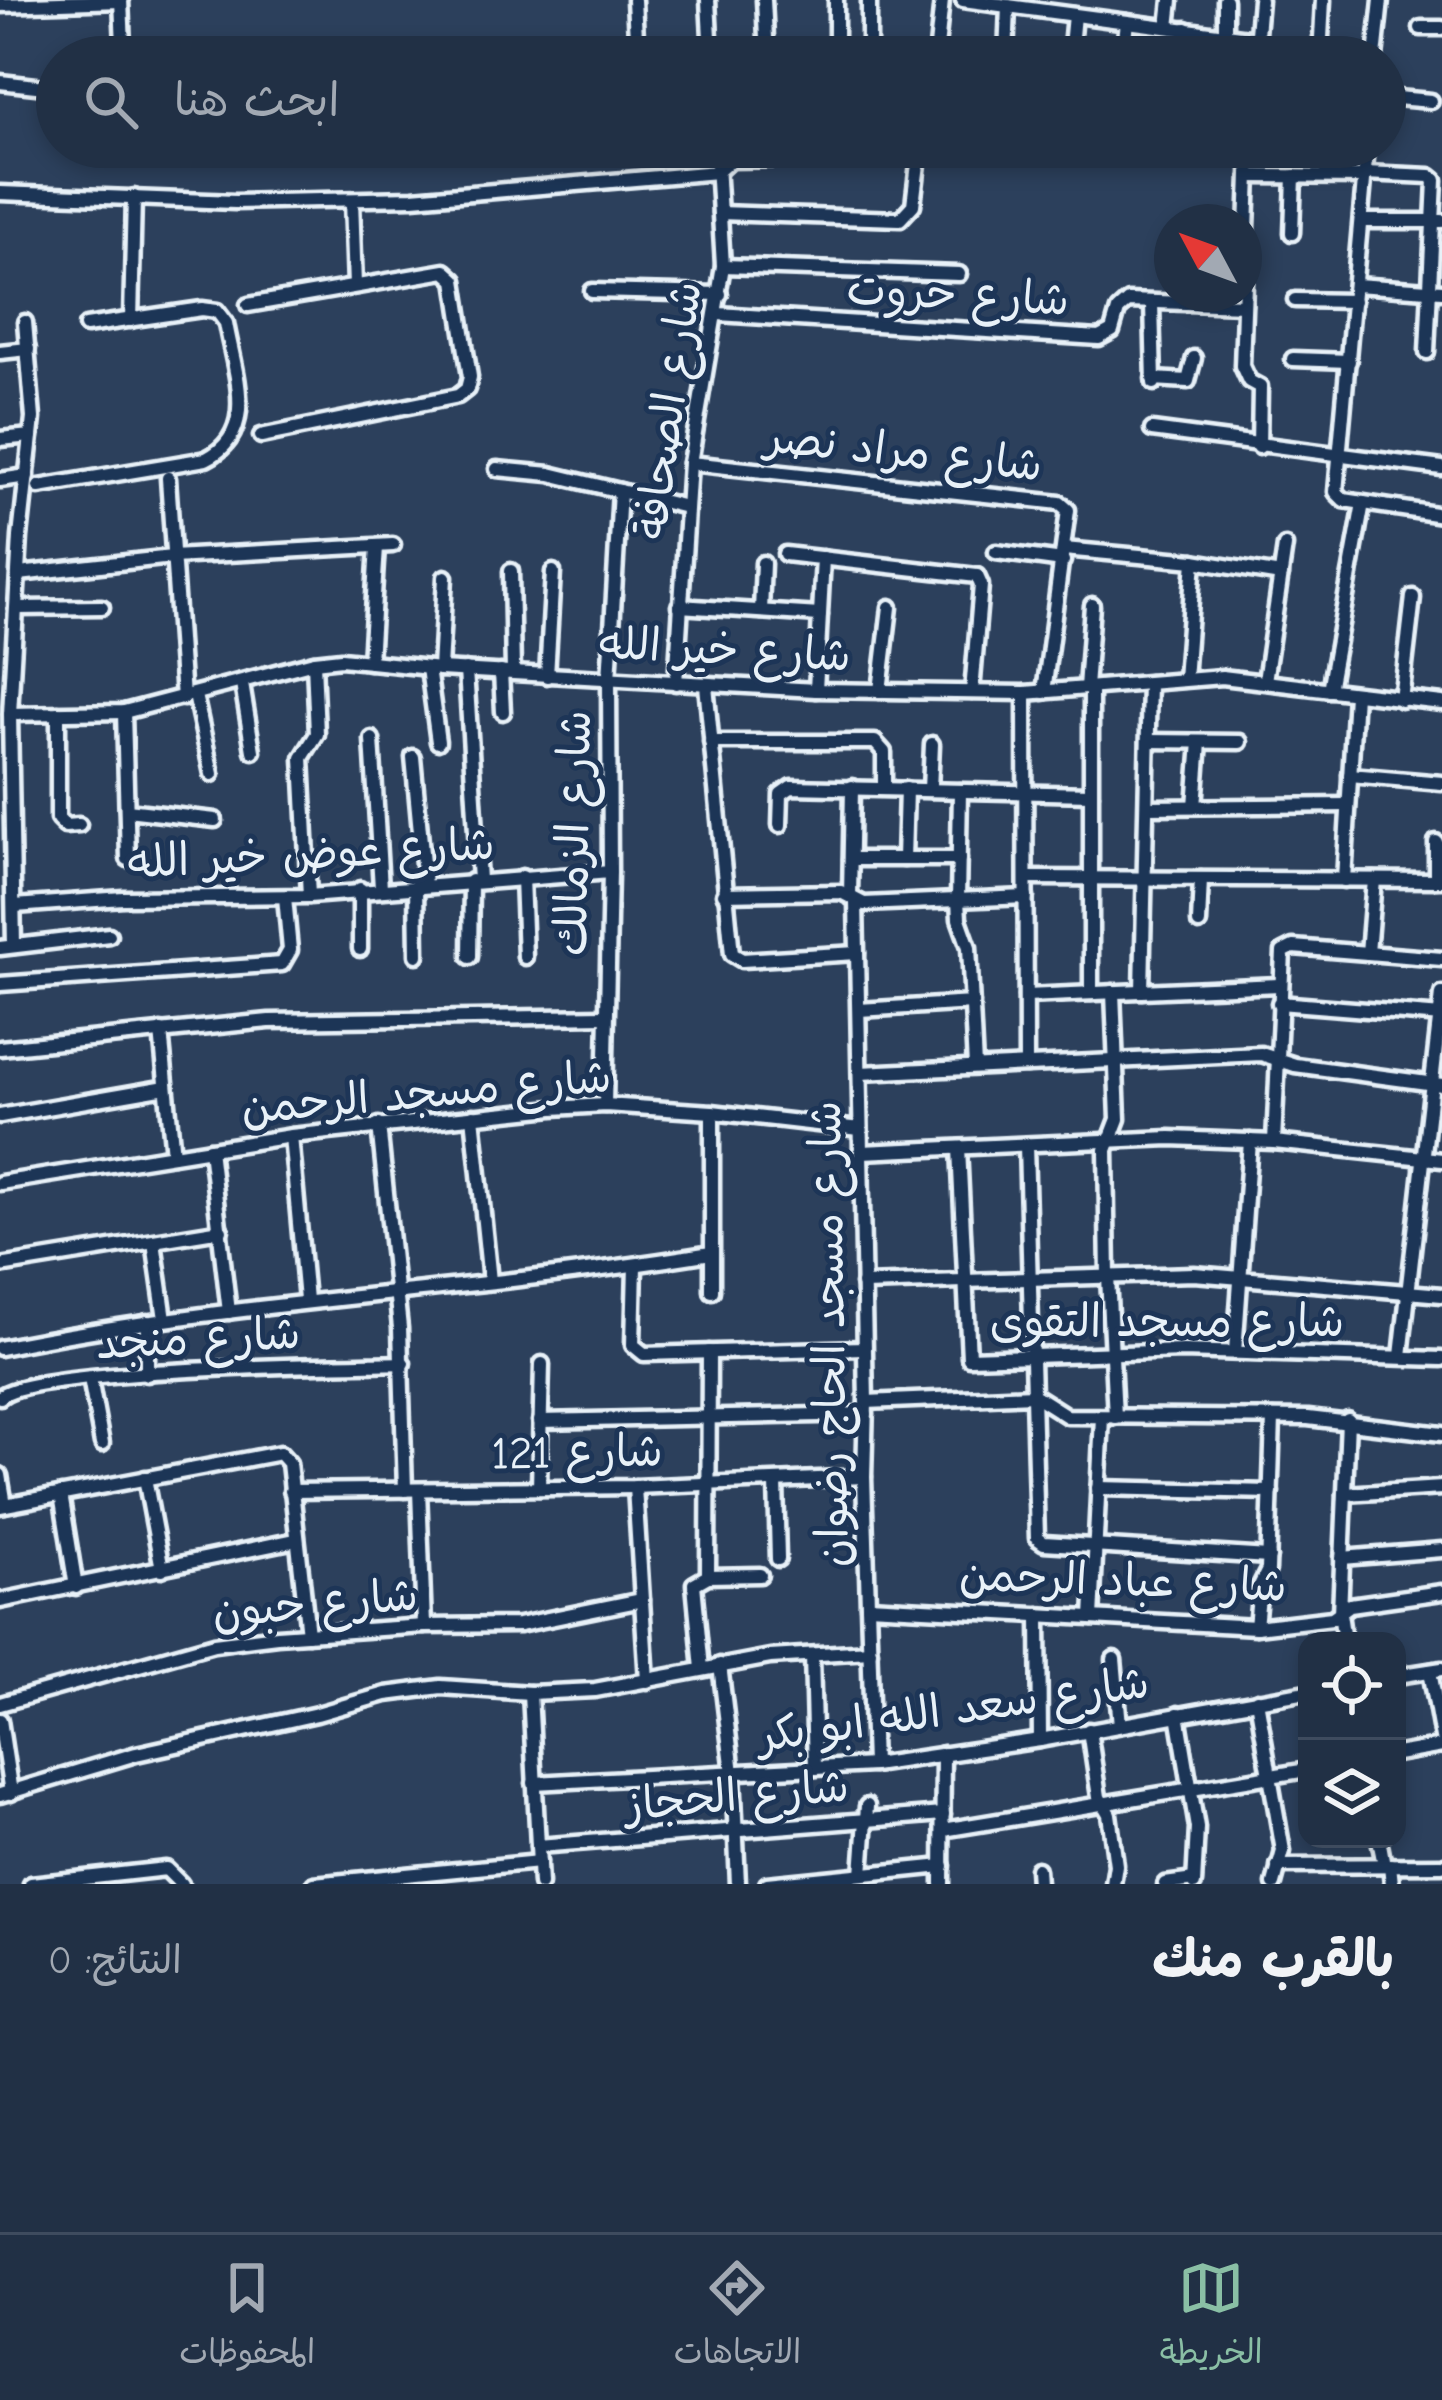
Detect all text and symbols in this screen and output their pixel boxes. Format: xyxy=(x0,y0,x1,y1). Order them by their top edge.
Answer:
search box xyxy=(36,36,1406,168)
icon: search xyxy=(78,69,144,135)
text: ابحث هنا xyxy=(174,74,339,126)
north arrow xyxy=(1154,204,1262,312)
street label: شارع حروت xyxy=(845,262,1071,331)
street label: شارع الصحافة xyxy=(624,278,717,543)
street label: شارع مراد نصر xyxy=(758,410,1045,496)
street label: شارع خير الله xyxy=(597,616,852,687)
street label: شارع الزمالك xyxy=(545,710,606,956)
street label: شارع عوض خير الله xyxy=(126,817,496,894)
street label: شارع مسجد الرحمن xyxy=(239,1050,614,1139)
street label: شارع مسجد الحاج رضوان xyxy=(799,1100,864,1568)
street label: شارع مسجد التقوى xyxy=(990,1295,1344,1352)
street label: شارع منجد xyxy=(95,1307,302,1374)
street label: شارع 121 xyxy=(491,1425,663,1484)
street label: شارع عباد الرحمن xyxy=(958,1548,1288,1617)
street label: شارع حبون xyxy=(210,1568,420,1643)
map controls xyxy=(1298,1632,1406,1848)
button: locate xyxy=(1298,1632,1406,1740)
street label: شارع سعد الله ابو بكر xyxy=(750,1656,1153,1768)
button: layers xyxy=(1298,1740,1406,1848)
street label: شارع الحجاز xyxy=(619,1759,851,1836)
text: بالقرب منك xyxy=(1152,1930,1394,1989)
text: النتائج: 0 xyxy=(48,1938,182,1983)
tab: المحفوظات xyxy=(179,2255,315,2381)
tab: الاتجاهات xyxy=(674,2255,801,2381)
tab: الخريطة xyxy=(1160,2255,1263,2381)

